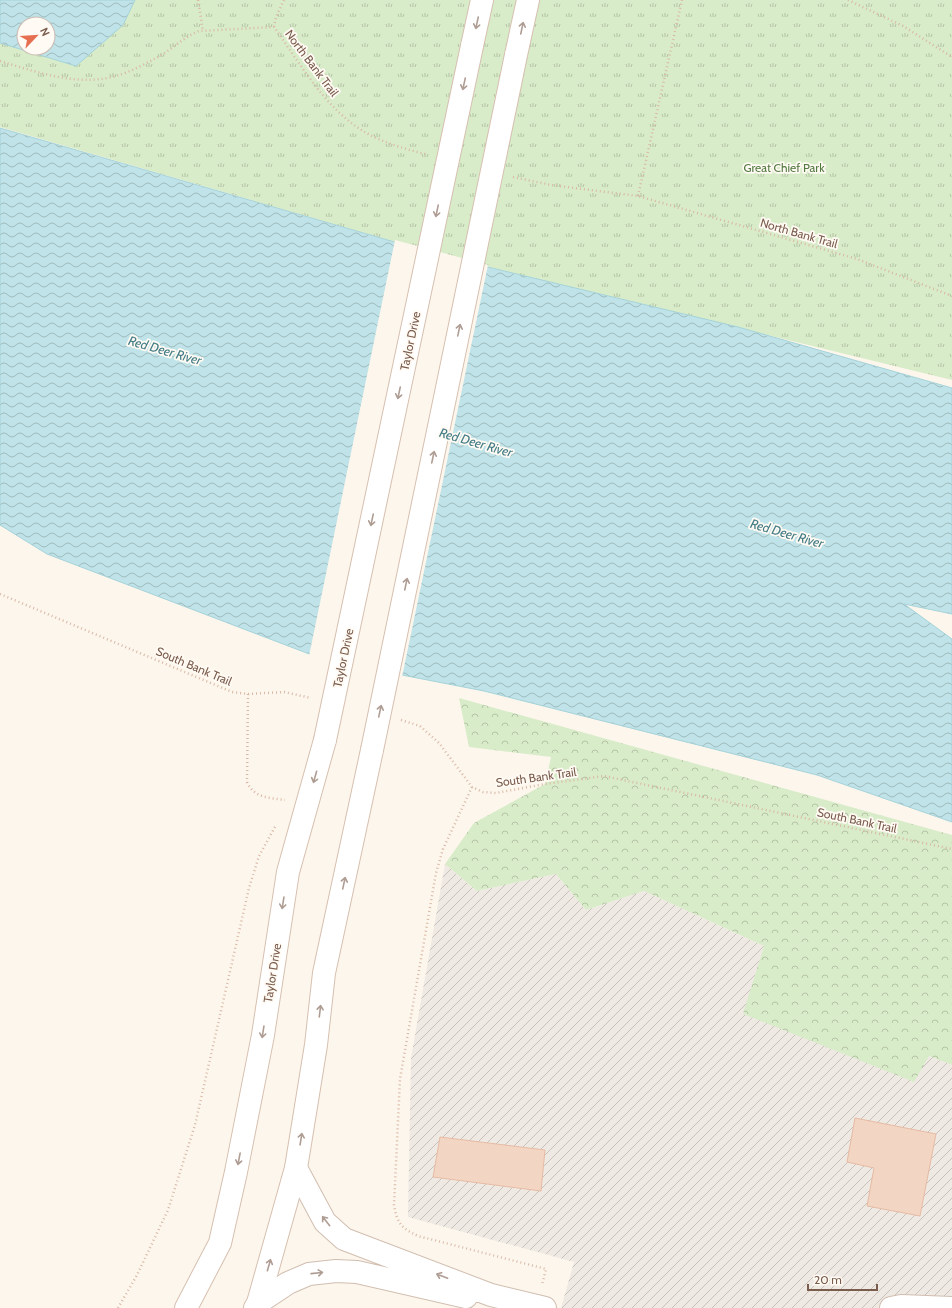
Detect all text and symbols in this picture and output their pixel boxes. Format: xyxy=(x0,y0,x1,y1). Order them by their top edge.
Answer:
north arrow xyxy=(16,16,56,56)
one-way arrow xyxy=(473,16,481,29)
one-way arrow xyxy=(519,21,527,34)
text: N xyxy=(37,25,53,38)
street label: North Bank Trail xyxy=(282,27,342,100)
one-way arrow xyxy=(460,77,468,90)
park label: Great Chief Park xyxy=(743,160,825,175)
one-way arrow xyxy=(433,204,441,217)
street label: North Bank Trail xyxy=(759,215,840,251)
street label: Taylor Drive xyxy=(396,310,424,372)
one-way arrow xyxy=(456,323,464,336)
water label: Red Deer River xyxy=(127,332,204,368)
one-way arrow xyxy=(394,386,402,399)
water label: Red Deer River xyxy=(438,424,515,460)
one-way arrow xyxy=(429,451,437,464)
one-way arrow xyxy=(367,514,375,527)
water label: Red Deer River xyxy=(749,515,826,551)
one-way arrow xyxy=(403,578,411,591)
street label: Taylor Drive xyxy=(329,627,357,689)
street label: South Bank Trail xyxy=(154,643,234,689)
one-way arrow xyxy=(376,705,384,718)
street label: South Bank Trail xyxy=(495,764,577,790)
one-way arrow xyxy=(310,771,318,784)
street label: South Bank Trail xyxy=(816,804,898,836)
one-way arrow xyxy=(340,877,348,890)
one-way arrow xyxy=(279,896,287,909)
street label: Taylor Drive xyxy=(260,942,284,1004)
one-way arrow xyxy=(316,1004,324,1017)
one-way arrow xyxy=(259,1025,267,1038)
one-way arrow xyxy=(297,1133,305,1146)
one-way arrow xyxy=(234,1153,242,1166)
one-way arrow xyxy=(322,1216,330,1227)
one-way arrow xyxy=(266,1259,273,1272)
scale bar xyxy=(808,1266,877,1292)
one-way arrow xyxy=(310,1269,323,1277)
one-way arrow xyxy=(436,1272,448,1280)
text: 20 m xyxy=(814,1272,842,1287)

